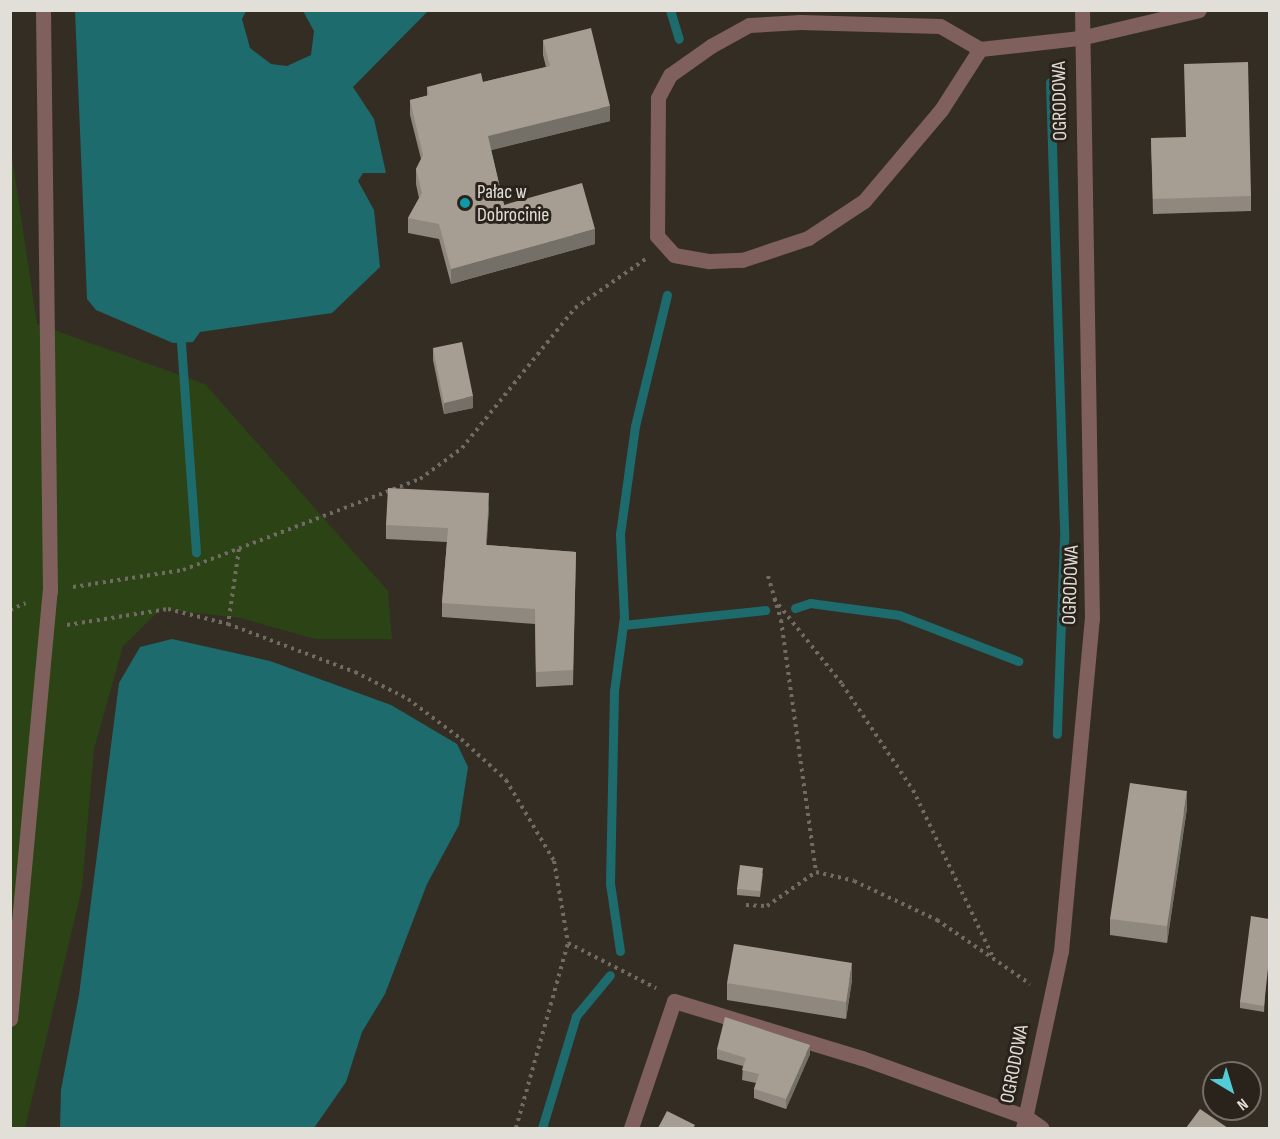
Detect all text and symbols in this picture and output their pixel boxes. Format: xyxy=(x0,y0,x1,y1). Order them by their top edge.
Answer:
street label: OGRODOWA xyxy=(1047,61,1073,141)
place label: Pałac w Dobrocinie xyxy=(477,180,549,227)
marker: Pałac w Dobrocinie xyxy=(458,196,472,210)
street label: OGRODOWA xyxy=(1058,545,1084,625)
street label: OGRODOWA xyxy=(996,1023,1034,1105)
north arrow xyxy=(1202,1061,1262,1121)
text: N xyxy=(1233,1094,1251,1114)

